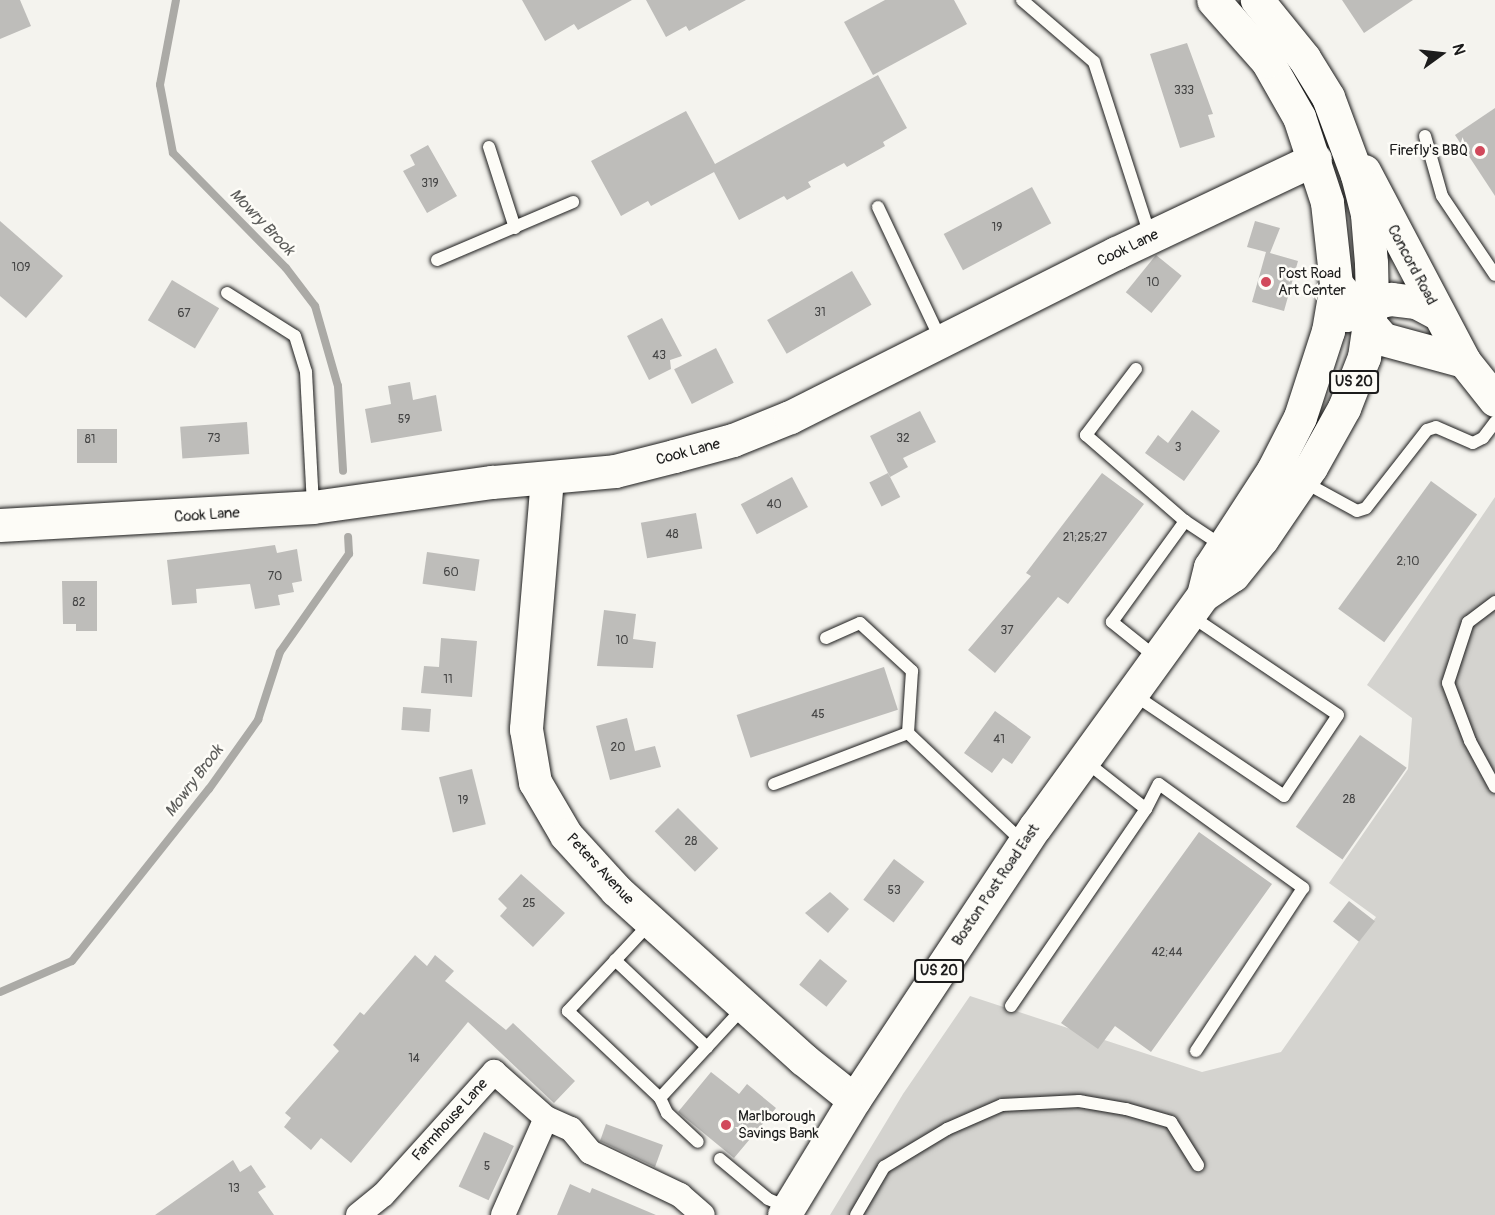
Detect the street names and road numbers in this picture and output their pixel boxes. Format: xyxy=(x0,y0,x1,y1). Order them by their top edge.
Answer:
street label: Concord Road xyxy=(1383,222,1441,308)
street label: Cook Lane xyxy=(1095,226,1161,270)
road number: US 20 xyxy=(1328,371,1380,393)
street label: Cook Lane xyxy=(654,435,722,469)
street label: Cook Lane xyxy=(174,504,240,526)
street label: Boston Post Road East xyxy=(949,821,1043,949)
street label: Peters Avenue xyxy=(563,830,637,908)
road number: US 20 xyxy=(914,960,964,982)
street label: Farmhouse Lane xyxy=(408,1075,492,1165)

